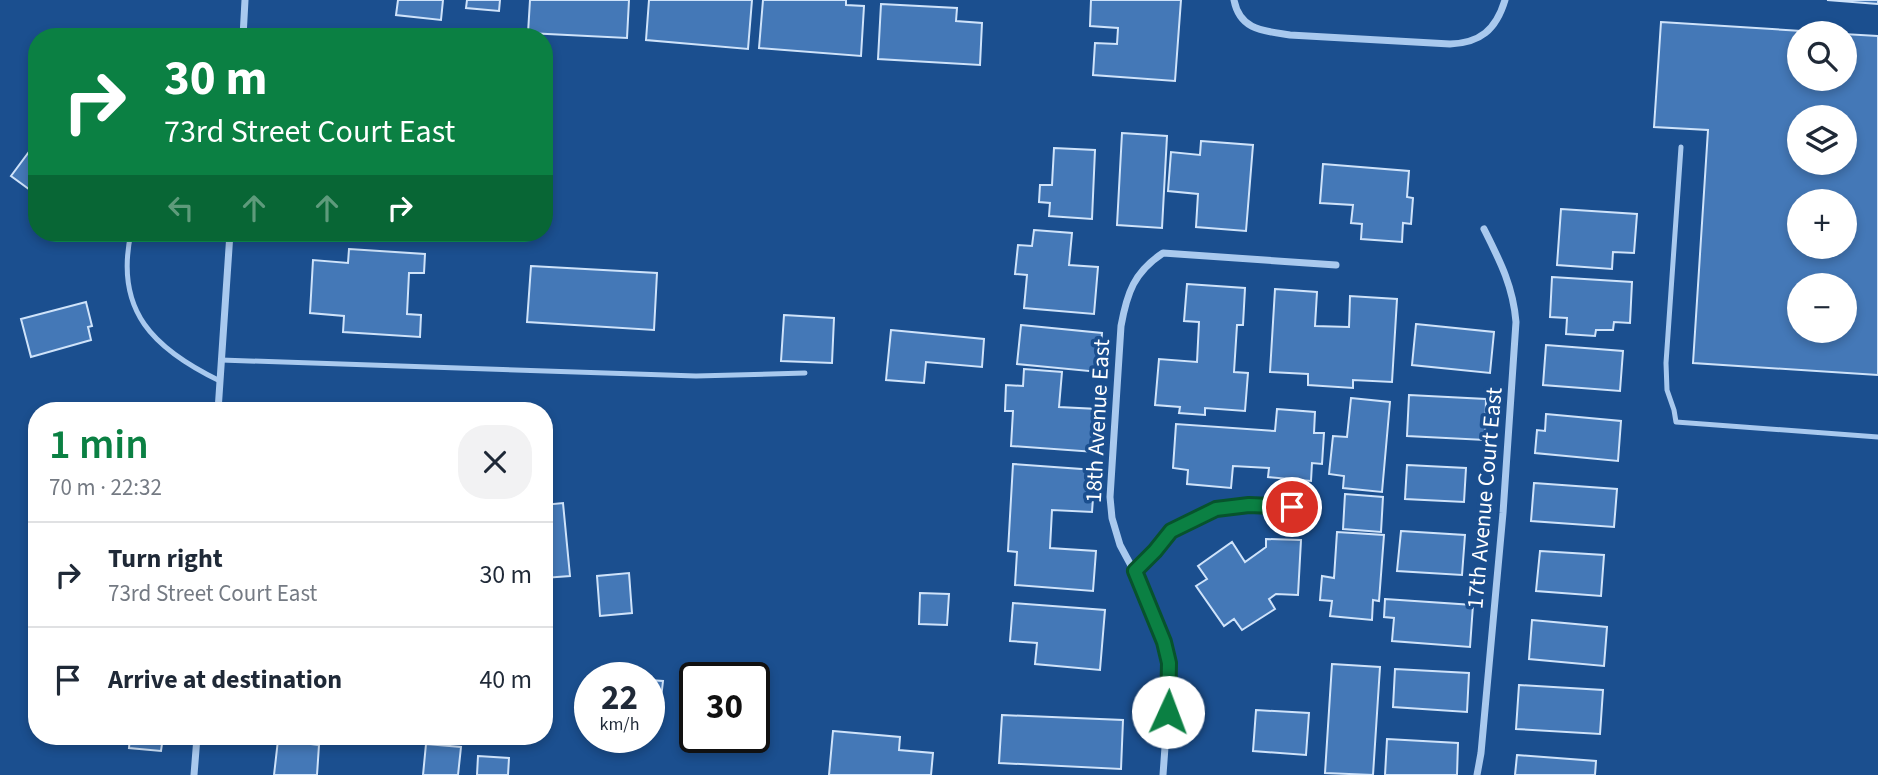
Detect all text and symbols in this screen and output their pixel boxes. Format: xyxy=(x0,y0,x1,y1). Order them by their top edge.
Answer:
map controls xyxy=(1787,21,1857,343)
button: search xyxy=(1787,21,1857,91)
text: 30 m xyxy=(164,44,268,114)
icon: right xyxy=(49,56,140,147)
button: layers xyxy=(1787,105,1857,175)
text: 73rd Street Court East xyxy=(164,109,455,155)
icon: left xyxy=(162,189,200,227)
icon: ahead xyxy=(235,189,273,227)
icon: ahead xyxy=(308,189,346,227)
icon: right xyxy=(381,189,419,227)
button: + xyxy=(1787,189,1857,259)
button: − xyxy=(1787,273,1857,343)
street label: 18th Avenue East xyxy=(1077,338,1118,504)
street label: 17th Avenue Court East xyxy=(1458,386,1511,610)
text: 1 min xyxy=(49,415,149,475)
button: close xyxy=(458,425,532,499)
text: 70 m · 22:32 xyxy=(49,471,162,504)
pin xyxy=(1262,477,1322,537)
icon: arrive xyxy=(1273,488,1311,526)
text: Turn right xyxy=(108,540,223,577)
icon: right xyxy=(49,556,87,594)
text: 30 m xyxy=(479,556,532,593)
text: 73rd Street Court East xyxy=(108,577,317,610)
icon: arrive xyxy=(49,661,87,699)
text: Arrive at destination xyxy=(108,661,342,698)
text: 40 m xyxy=(479,661,532,698)
speed limit sign: 30 xyxy=(679,662,770,753)
text: 22 xyxy=(601,673,638,723)
position arrow xyxy=(1131,675,1205,749)
text: km/h xyxy=(600,712,639,737)

